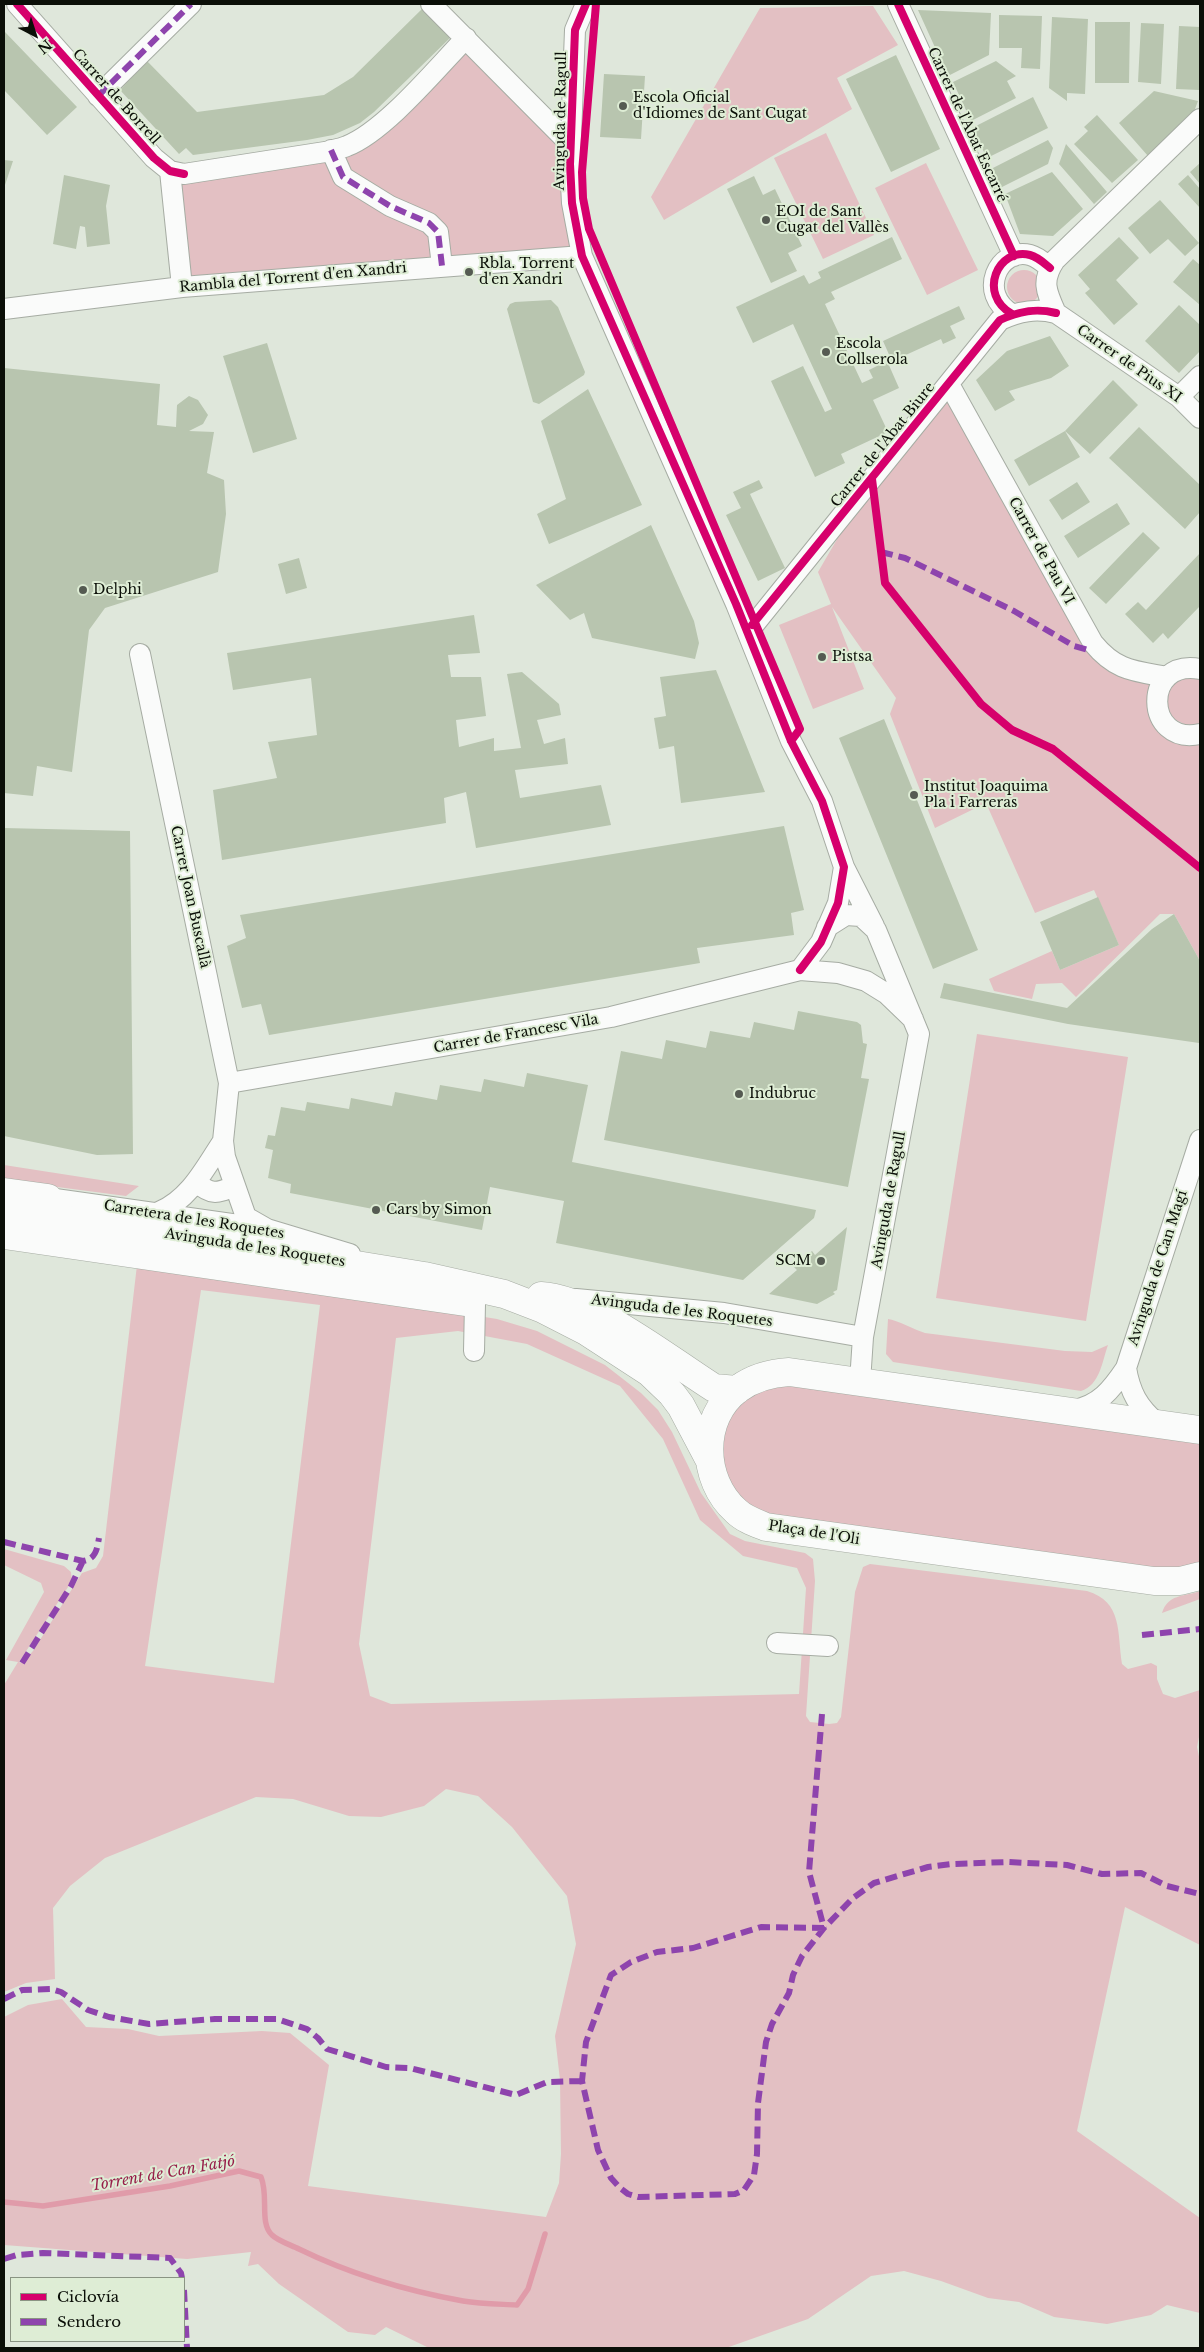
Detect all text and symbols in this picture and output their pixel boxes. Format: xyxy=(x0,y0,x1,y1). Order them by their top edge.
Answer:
north arrow xyxy=(10,10,60,60)
text: N xyxy=(34,35,55,58)
street label: Carrer de l'Abat Escarré xyxy=(924,45,1010,205)
street label: Carrer de Borrell xyxy=(69,46,163,148)
street label: Avinguda de Ragull xyxy=(551,51,571,191)
place label: Escola Oficial d'Idiomes de Sant Cugat xyxy=(633,90,807,122)
marker: Escola Oficial d'Idiomes de Sant Cugat xyxy=(617,100,629,112)
place label: EOI de Sant Cugat del Vallès xyxy=(776,204,889,236)
marker: EOI de Sant Cugat del Vallès xyxy=(760,214,772,226)
place label: Rbla. Torrent d'en Xandri xyxy=(479,256,574,288)
street label: Rambla del Torrent d'en Xandri xyxy=(179,260,407,296)
marker: Rbla. Torrent d'en Xandri xyxy=(463,266,475,278)
street label: Carrer de Pius XI xyxy=(1073,322,1185,406)
place label: Escola Collserola xyxy=(836,336,908,368)
marker: Escola Collserola xyxy=(820,346,832,358)
street label: Carrer de l'Abat Biure xyxy=(828,379,938,511)
street label: Carrer de Pau VI xyxy=(1005,495,1077,607)
place label: Delphi xyxy=(93,582,142,598)
marker: Delphi xyxy=(77,584,89,596)
place label: Pistsa xyxy=(832,649,872,665)
marker: Pistsa xyxy=(816,651,828,663)
place label: Institut Joaquima Pla i Farreras xyxy=(924,779,1048,812)
marker: Institut Joaquima Pla i Farreras xyxy=(908,789,920,801)
street label: Carrer Joan Buscallà xyxy=(167,824,213,970)
street label: Carrer de Francesc Vila xyxy=(432,1011,600,1057)
place label: Indubruc xyxy=(749,1086,816,1102)
marker: Indubruc xyxy=(733,1088,745,1100)
street label: Avinguda de Ragull xyxy=(869,1130,909,1270)
street label: Avinguda de Can Magí xyxy=(1125,1188,1191,1348)
street label: Carretera de les Roquetes xyxy=(102,1197,286,1243)
place label: Cars by Simon xyxy=(386,1202,492,1218)
marker: Cars by Simon xyxy=(370,1204,382,1216)
street label: Avinguda de les Roquetes xyxy=(163,1225,347,1271)
place label: SCM xyxy=(775,1253,811,1269)
marker: SCM xyxy=(815,1255,827,1267)
street label: Avinguda de les Roquetes xyxy=(590,1292,774,1330)
street label: Plaça de l'Oli xyxy=(767,1517,861,1549)
water label: Torrent de Can Fatjó xyxy=(89,2152,237,2196)
legend xyxy=(10,2277,185,2342)
text: Ciclovía xyxy=(57,2287,119,2306)
text: Sendero xyxy=(57,2312,121,2331)

